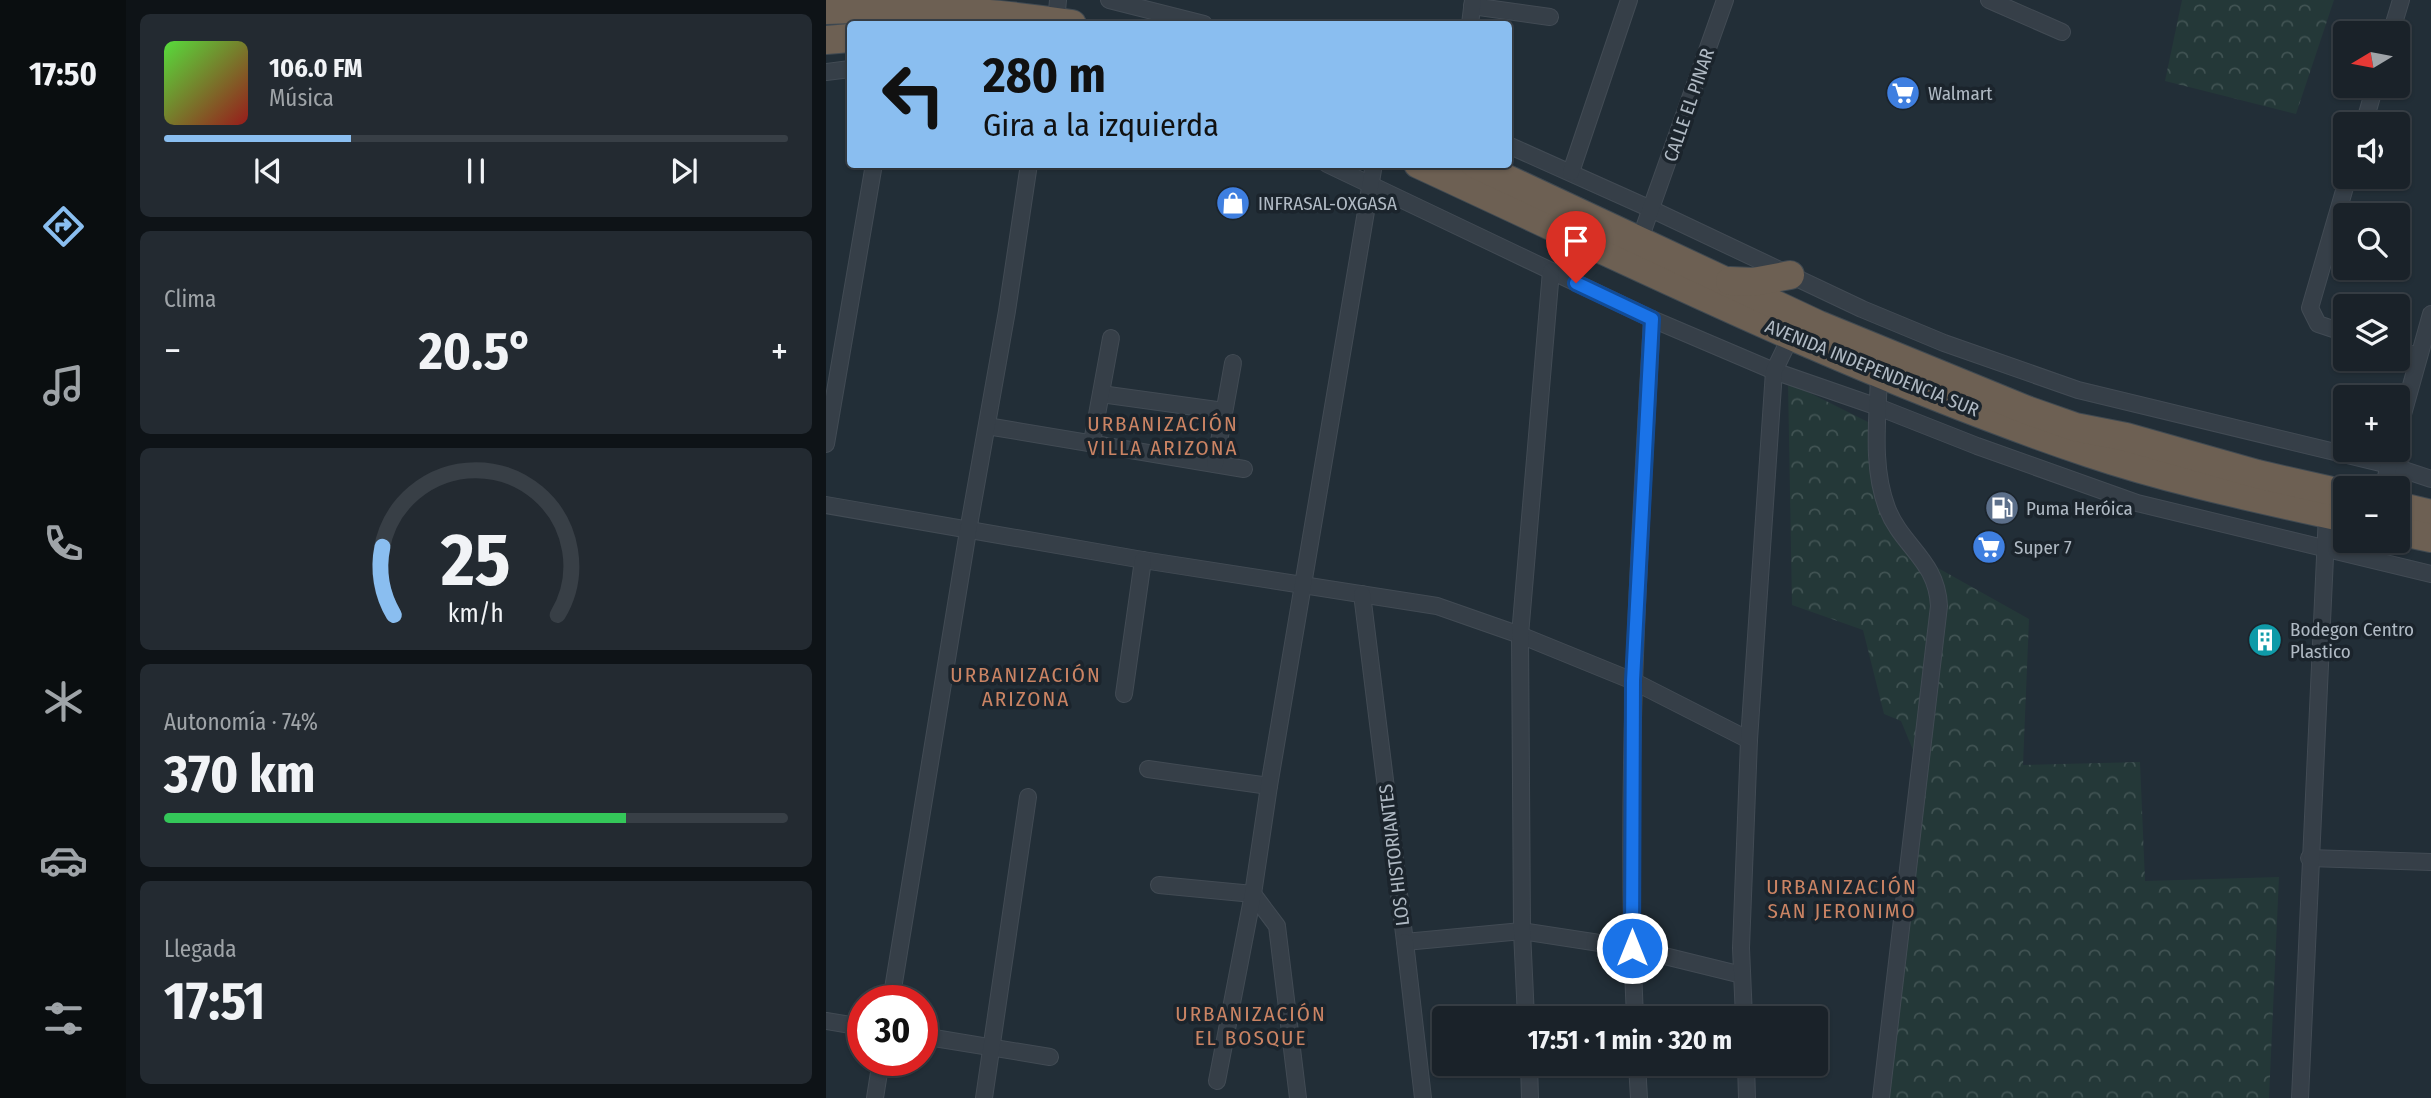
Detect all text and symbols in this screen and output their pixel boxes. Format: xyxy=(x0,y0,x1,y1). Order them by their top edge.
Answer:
north arrow xyxy=(2333,21,2410,98)
map controls xyxy=(2333,21,2410,553)
street label: CALLE EL PINAR xyxy=(1659,45,1719,165)
text: 280 m xyxy=(983,46,1106,105)
icon: left xyxy=(868,49,959,140)
text: 106.0 FM xyxy=(269,53,363,84)
text: 17:50 xyxy=(29,55,97,93)
supermarket icon: Walmart xyxy=(1884,74,1922,112)
place label: Walmart xyxy=(1928,82,1993,105)
text: Música xyxy=(269,84,334,112)
text: Gira a la izquierda xyxy=(983,106,1219,144)
button: sound xyxy=(2333,112,2410,189)
icon: previous xyxy=(249,152,287,190)
icon: pause xyxy=(457,152,495,190)
icon: next xyxy=(665,152,703,190)
shop icon: INFRASAL-OXGASA xyxy=(1214,184,1252,222)
place label: INFRASAL-OXGASA xyxy=(1258,192,1397,215)
icon: directions xyxy=(39,202,88,251)
button: search xyxy=(2333,203,2410,280)
pin xyxy=(1546,211,1606,283)
icon: arrive xyxy=(1557,222,1595,260)
text: Clima xyxy=(164,285,216,313)
button: layers xyxy=(2333,294,2410,371)
street label: AVENIDA INDEPENDENCIA SUR xyxy=(1762,315,1982,421)
text: 20.5° xyxy=(419,320,533,383)
text: − xyxy=(164,328,181,374)
text: + xyxy=(771,328,788,374)
icon: music xyxy=(39,361,88,410)
button: + xyxy=(2333,385,2410,462)
district label: URBANIZACIÓN VILLA ARIZONA xyxy=(1087,411,1239,461)
button: − xyxy=(2333,476,2410,553)
fuel station icon: Puma Heróica xyxy=(1983,489,2021,527)
place label: Puma Heróica xyxy=(2026,497,2133,520)
text: 25 xyxy=(440,517,511,604)
icon: phone xyxy=(39,519,88,568)
supermarket icon: Super 7 xyxy=(1970,528,2008,566)
place label: Super 7 xyxy=(2014,536,2072,559)
text: km/h xyxy=(448,599,504,629)
place label: Bodegon Centro Plastico xyxy=(2290,618,2414,663)
building icon: Bodegon Centro Plastico xyxy=(2246,621,2284,659)
district label: URBANIZACIÓN ARIZONA xyxy=(950,662,1102,712)
icon: climate xyxy=(39,677,88,726)
text: Autonomía · 74% xyxy=(164,708,318,736)
text: 370 km xyxy=(164,743,315,806)
street label: LOS HISTORIANTES xyxy=(1374,783,1414,927)
icon: car xyxy=(39,836,88,885)
district label: URBANIZACIÓN SAN JERONIMO xyxy=(1766,874,1918,924)
position arrow xyxy=(1595,911,1669,985)
text: Llegada xyxy=(164,935,236,963)
text: 17:51 xyxy=(164,970,265,1033)
speed limit sign: 30 xyxy=(847,985,938,1076)
icon: filters xyxy=(39,994,88,1043)
district label: URBANIZACIÓN EL BOSQUE xyxy=(1175,1001,1327,1051)
text: 17:51 · 1 min · 320 m xyxy=(1528,1025,1732,1056)

